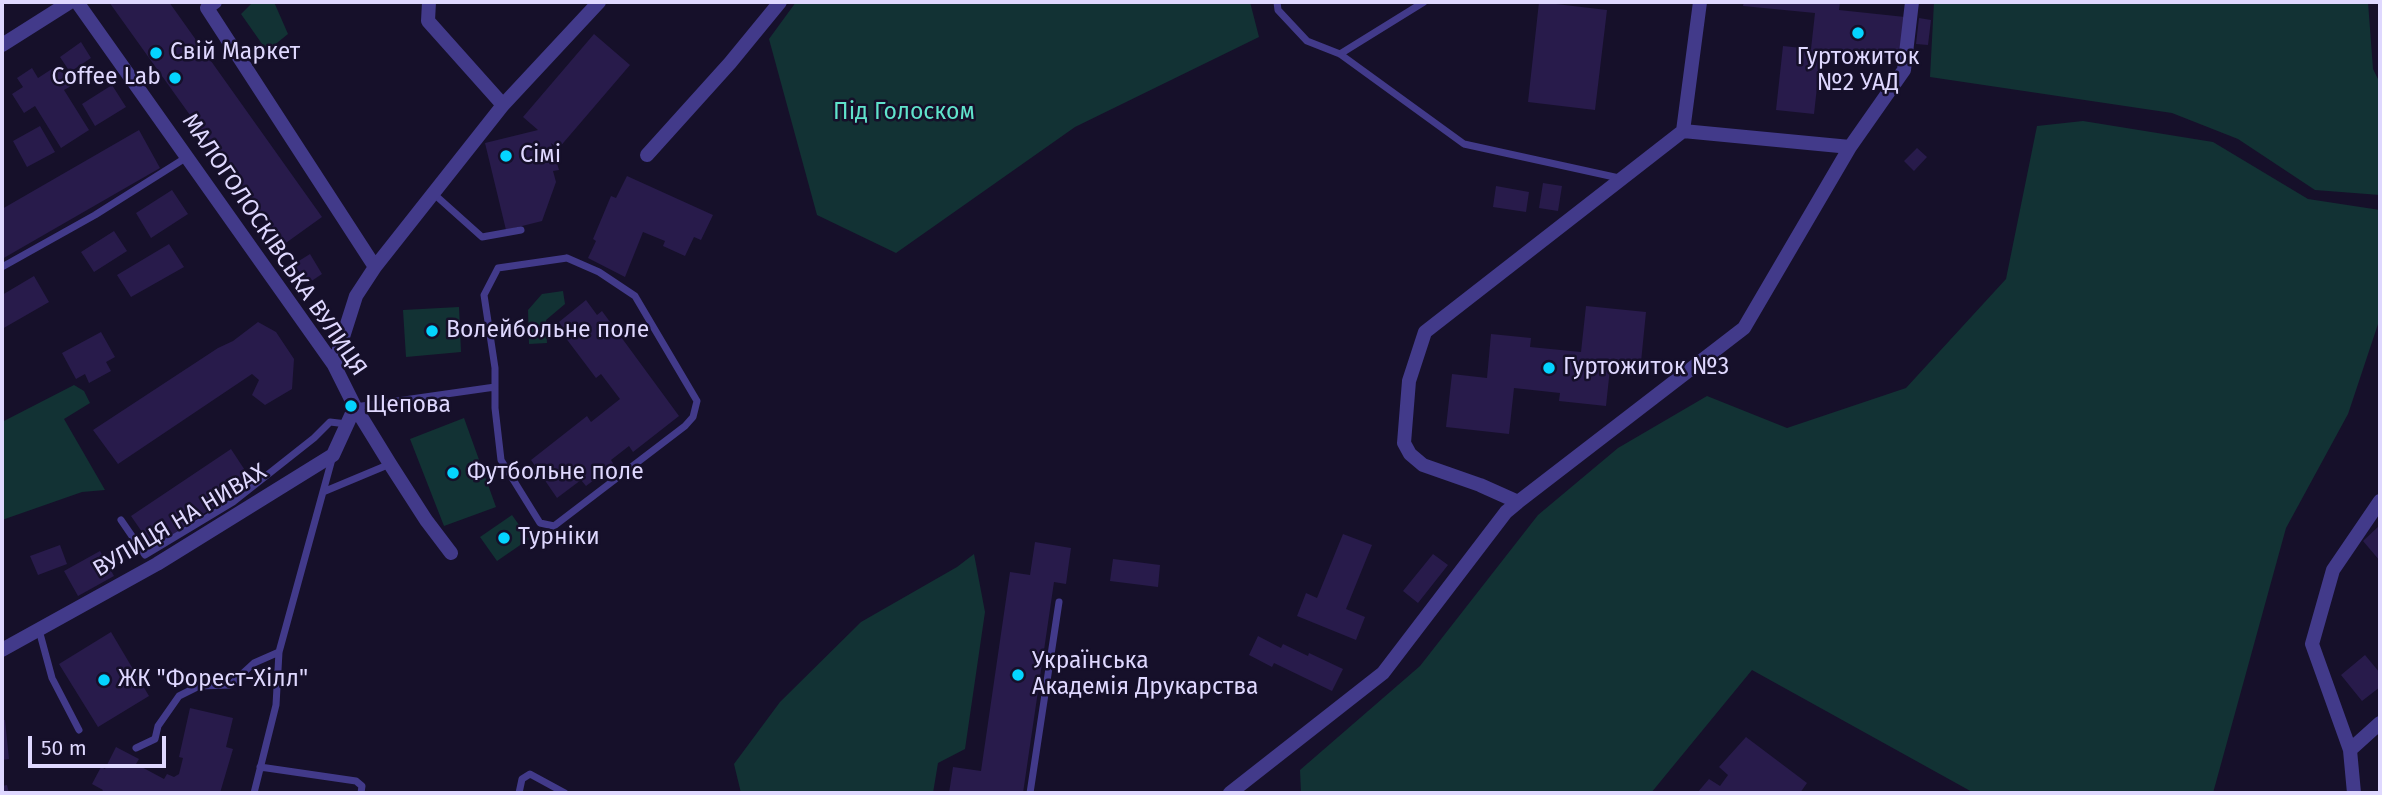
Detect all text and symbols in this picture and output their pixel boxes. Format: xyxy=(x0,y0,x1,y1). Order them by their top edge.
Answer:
marker: Гуртожиток №2 УАД xyxy=(1850,25,1866,41)
place label: Свій Маркет xyxy=(170,39,300,67)
place label: Гуртожиток №2 УАД xyxy=(1797,44,1919,98)
marker: Свій Маркет xyxy=(148,45,164,61)
place label: Coffee Lab xyxy=(51,64,161,92)
marker: Coffee Lab xyxy=(167,70,183,86)
park label: Під Голоском xyxy=(833,99,975,127)
street label: МАЛОГОЛОСКІВСЬКА ВУЛИЦЯ xyxy=(176,109,372,381)
place label: Сімі xyxy=(520,142,561,170)
marker: Сімі xyxy=(498,148,514,164)
place label: Волейбольне поле xyxy=(446,317,649,345)
marker: Волейбольне поле xyxy=(424,323,440,339)
place label: Гуртожиток №3 xyxy=(1563,354,1729,382)
marker: Гуртожиток №3 xyxy=(1541,360,1557,376)
place label: Щепова xyxy=(365,392,451,420)
marker: Щепова xyxy=(343,398,359,414)
street label: ВУЛИЦЯ НА НИВАХ xyxy=(88,458,272,584)
place label: Футбольне поле xyxy=(467,459,644,487)
marker: Футбольне поле xyxy=(445,465,461,481)
place label: Турніки xyxy=(518,524,600,552)
marker: Турніки xyxy=(496,530,512,546)
place label: Українська Академія Друкарства xyxy=(1032,648,1259,702)
place label: ЖК "Форест-Хілл" xyxy=(118,666,308,694)
marker: Українська Академія Друкарства xyxy=(1010,667,1026,683)
marker: ЖК "Форест-Хілл" xyxy=(96,672,112,688)
scale bar xyxy=(32,722,170,766)
text: 50 m xyxy=(41,735,87,761)

